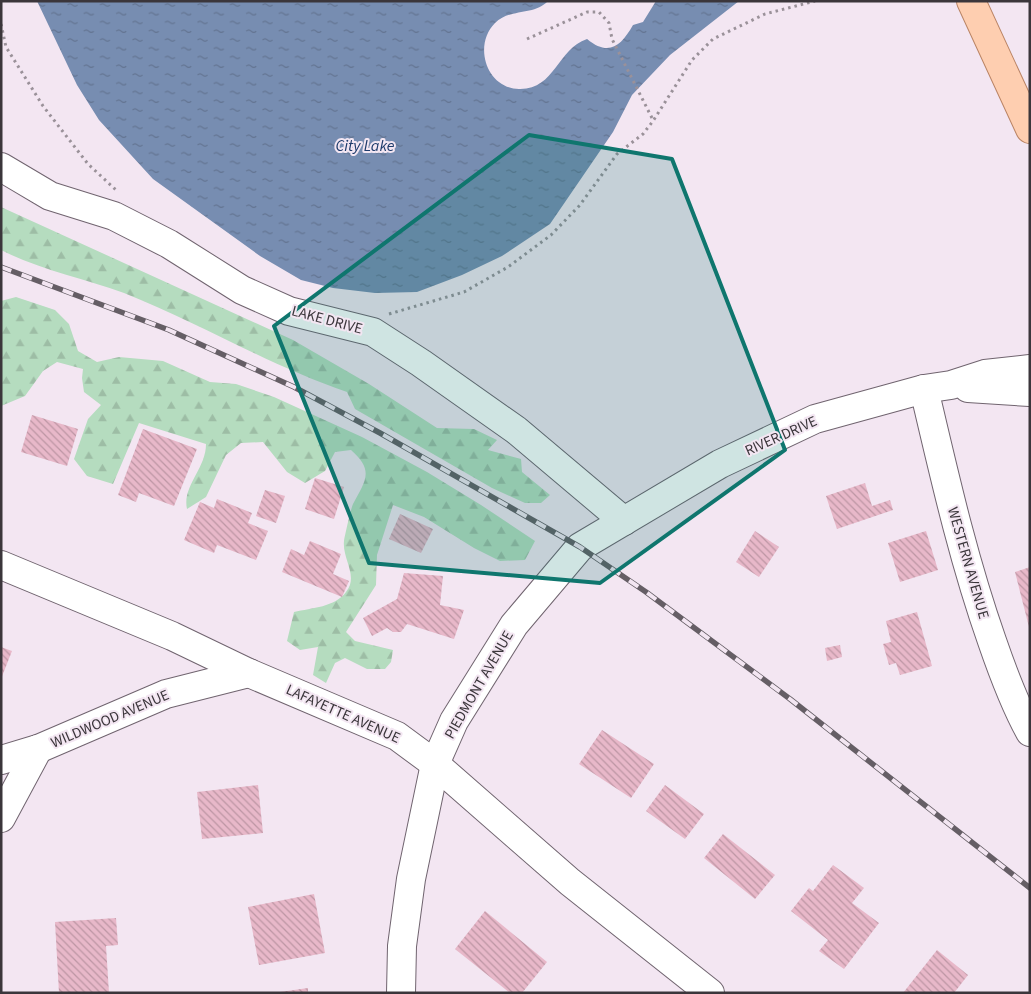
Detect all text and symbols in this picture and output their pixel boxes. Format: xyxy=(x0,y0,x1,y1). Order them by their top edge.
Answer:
water label: City Lake xyxy=(336,135,395,157)
street label: LAKE DRIVE xyxy=(289,300,365,340)
street label: RIVER DRIVE xyxy=(742,411,821,461)
street label: WESTERN AVENUE xyxy=(942,505,994,621)
street label: PIEDMONT AVENUE xyxy=(439,627,519,743)
street label: LAFAYETTE AVENUE xyxy=(282,679,404,749)
street label: WILDWOOD AVENUE xyxy=(48,685,173,753)

